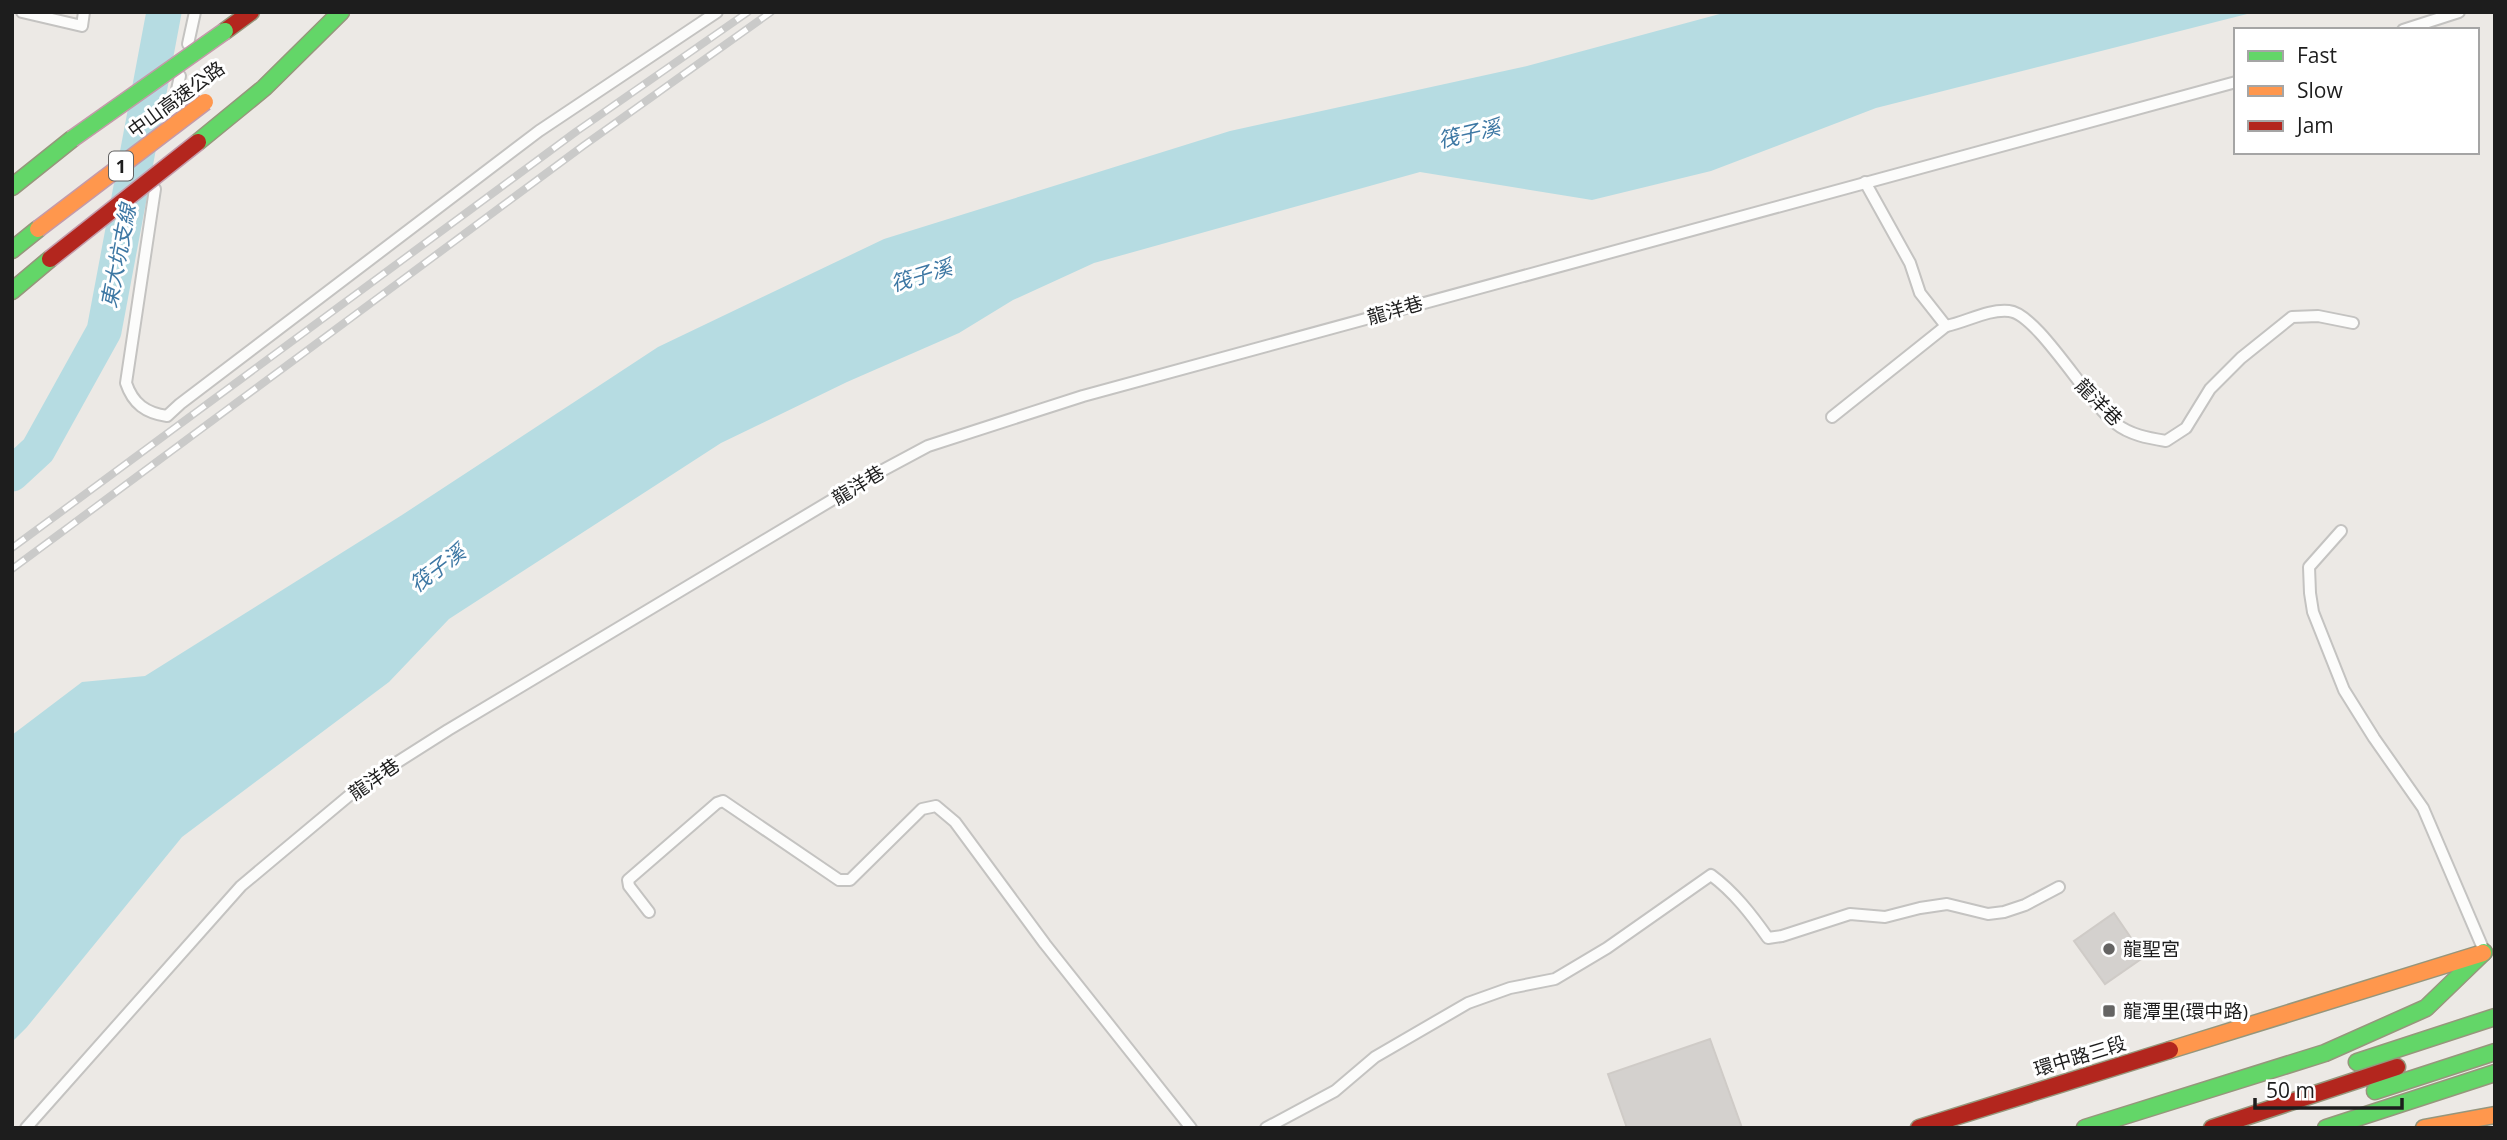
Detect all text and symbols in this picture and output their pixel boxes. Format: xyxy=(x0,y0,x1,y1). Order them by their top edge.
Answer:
legend xyxy=(2234,28,2479,154)
text: Fast xyxy=(2297,41,2337,69)
street label: 中山高速公路 xyxy=(122,55,230,143)
text: Slow xyxy=(2297,76,2343,104)
text: Jam xyxy=(2295,111,2334,139)
water label: 筏子溪 xyxy=(1435,112,1506,154)
road number: 1 xyxy=(109,152,133,181)
water label: 東大坑支線 xyxy=(94,200,142,310)
water label: 筏子溪 xyxy=(887,252,958,298)
street label: 龍洋巷 xyxy=(1364,290,1426,330)
street label: 龍洋巷 xyxy=(2070,373,2128,431)
street label: 龍洋巷 xyxy=(827,459,889,511)
water label: 筏子溪 xyxy=(403,536,473,598)
street label: 龍洋巷 xyxy=(343,752,405,806)
place label: 龍聖宮 xyxy=(2123,936,2180,962)
marker: 龍聖宮 xyxy=(2101,941,2117,957)
place label: 龍潭里(環中路) xyxy=(2123,998,2248,1024)
marker: 龍潭里(環中路) xyxy=(2101,1003,2117,1019)
street label: 環中路三段 xyxy=(2031,1030,2129,1082)
scale bar xyxy=(2255,1066,2402,1110)
text: 50 m xyxy=(2266,1076,2315,1104)

